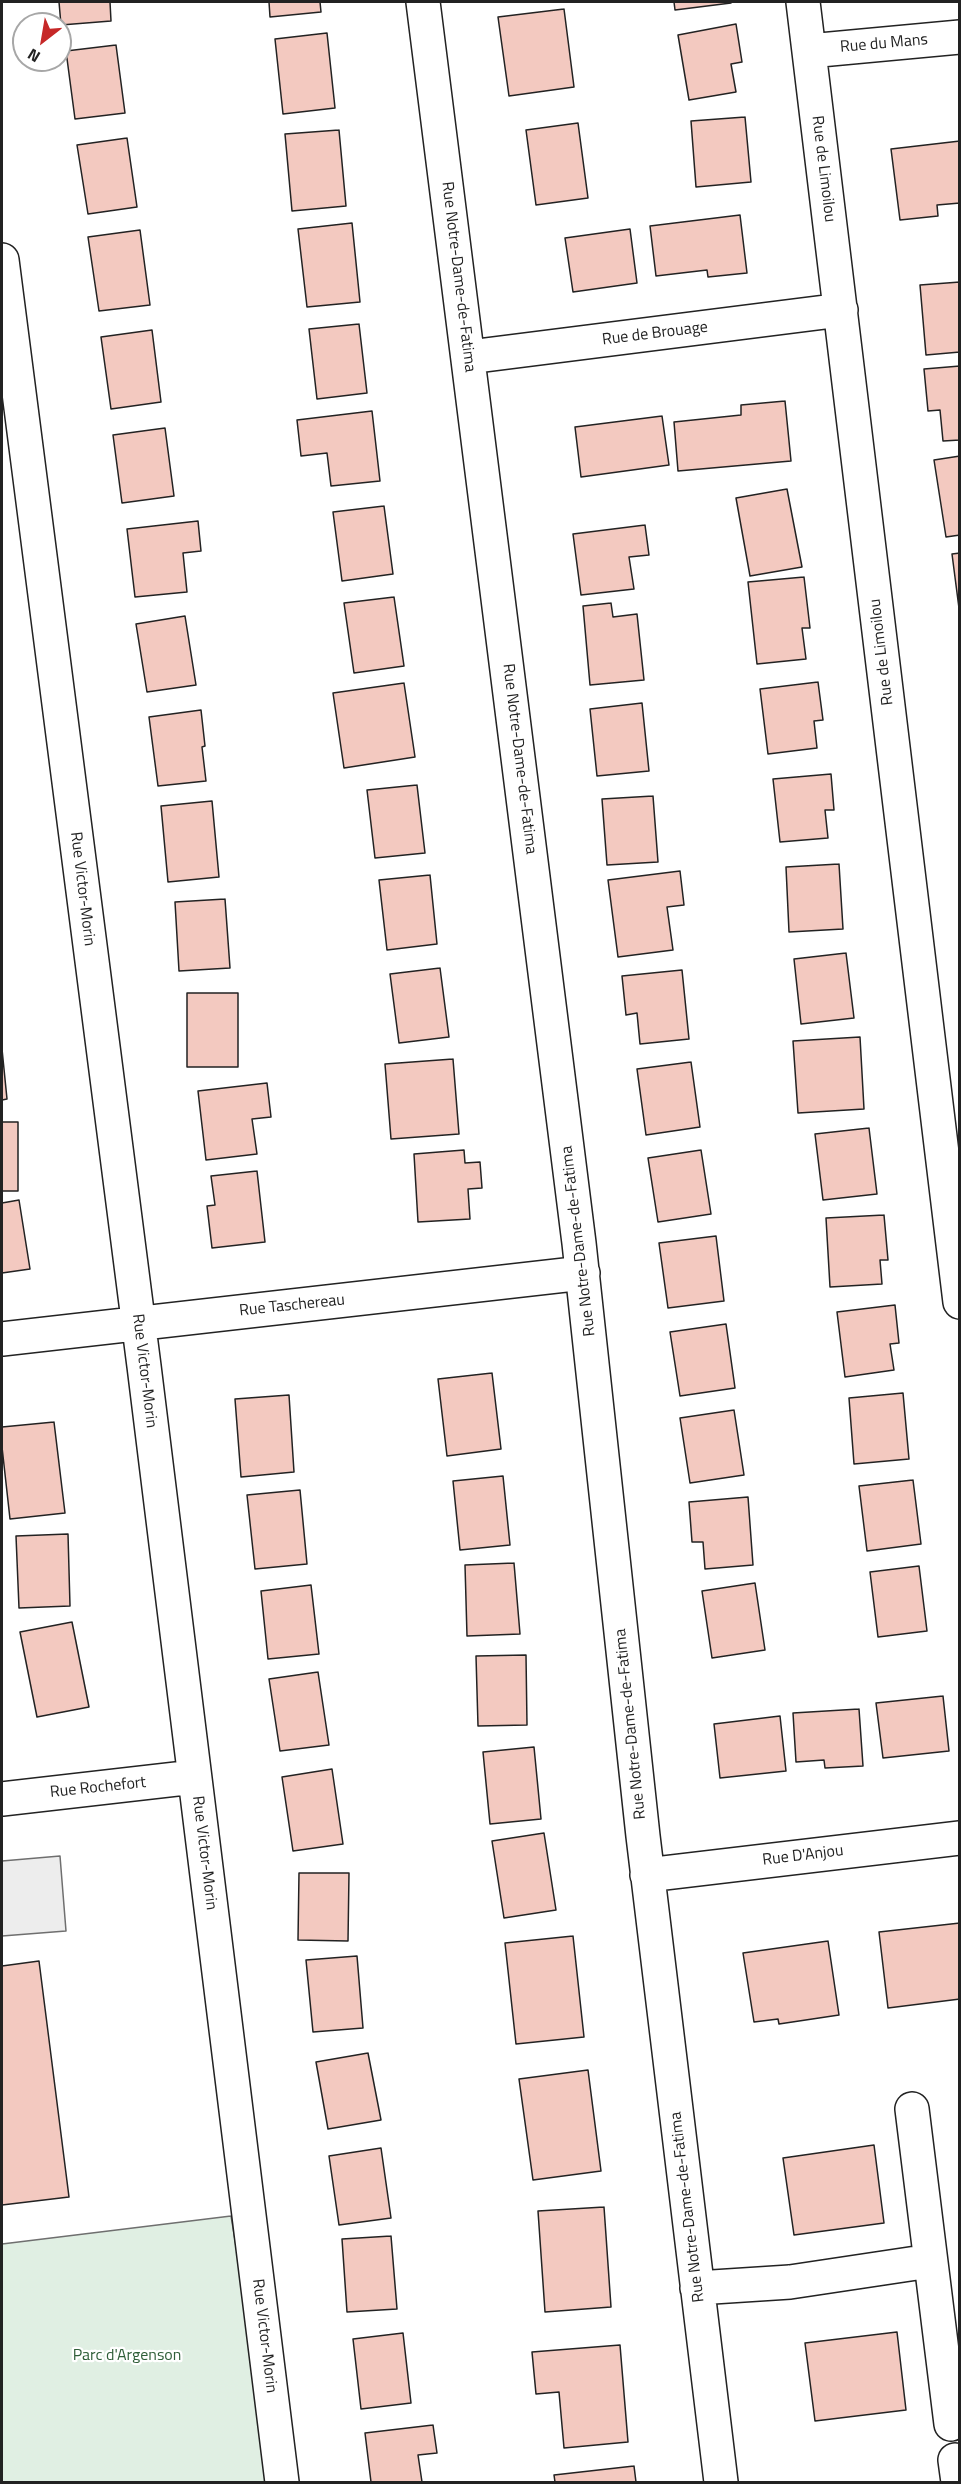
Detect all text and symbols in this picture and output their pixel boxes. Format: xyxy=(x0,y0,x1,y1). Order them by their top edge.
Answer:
north arrow xyxy=(12,12,72,72)
street label: Rue du Mans xyxy=(839,31,929,57)
text: N xyxy=(23,43,45,69)
street label: Rue de Limoilou xyxy=(807,115,839,223)
street label: Rue Notre-Dame-de-Fatima xyxy=(437,181,479,373)
street label: Rue de Brouage xyxy=(601,318,709,350)
street label: Rue de Limoilou xyxy=(866,598,898,706)
street label: Rue Notre-Dame-de-Fatima xyxy=(498,663,540,855)
street label: Rue Victor-Morin xyxy=(65,831,99,947)
street label: Rue Notre-Dame-de-Fatima xyxy=(558,1145,600,1337)
street label: Rue Taschereau xyxy=(238,1291,346,1321)
street label: Rue Victor-Morin xyxy=(127,1313,161,1429)
street label: Rue Notre-Dame-de-Fatima xyxy=(611,1628,651,1820)
street label: Rue Rochefort xyxy=(49,1773,147,1803)
street label: Rue Victor-Morin xyxy=(187,1795,221,1911)
street label: Rue D'Anjou xyxy=(761,1842,845,1870)
street label: Rue Notre-Dame-de-Fatima xyxy=(667,2111,709,2303)
street label: Rue Victor-Morin xyxy=(247,2278,281,2394)
park label: Parc d'Argenson xyxy=(73,2346,181,2366)

